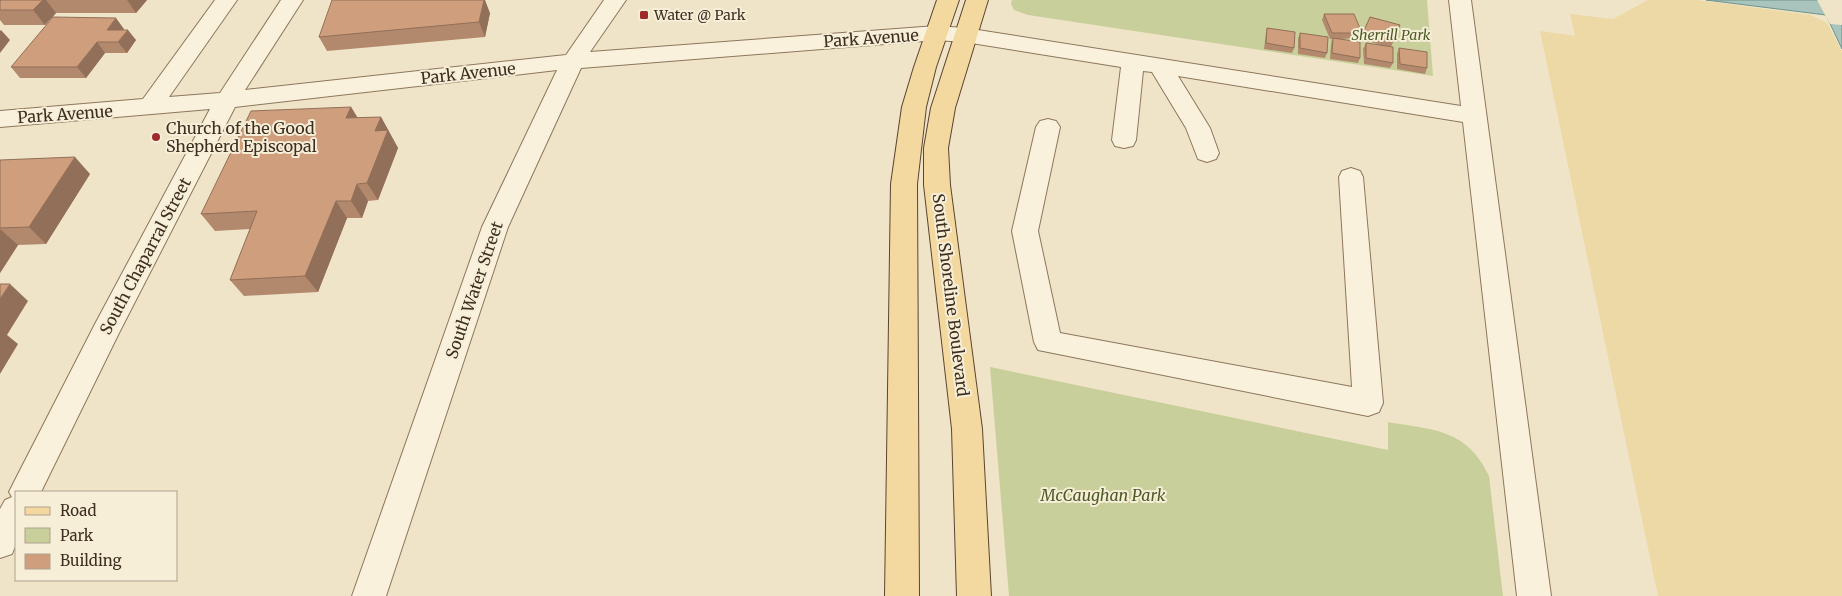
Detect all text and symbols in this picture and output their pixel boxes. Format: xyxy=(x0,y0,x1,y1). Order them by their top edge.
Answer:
place label: Water @ Park xyxy=(653,6,746,24)
marker: Water @ Park xyxy=(638,9,650,21)
street label: Park Avenue xyxy=(823,25,919,51)
park label: Sherrill Park xyxy=(1352,26,1431,44)
street label: Park Avenue xyxy=(419,58,517,88)
street label: Park Avenue xyxy=(17,101,113,127)
place label: Church of the Good Shepherd Episcopal xyxy=(166,118,317,156)
marker: Church of the Good Shepherd Episcopal xyxy=(150,131,162,143)
street label: South Chaparral Street xyxy=(95,173,195,338)
street label: South Shoreline Boulevard xyxy=(929,192,973,398)
street label: South Water Street xyxy=(441,218,507,361)
park label: McCaughan Park xyxy=(1040,485,1166,505)
legend xyxy=(15,491,178,581)
text: Road xyxy=(60,501,96,520)
text: Park xyxy=(60,526,94,545)
text: Building xyxy=(60,551,122,570)

